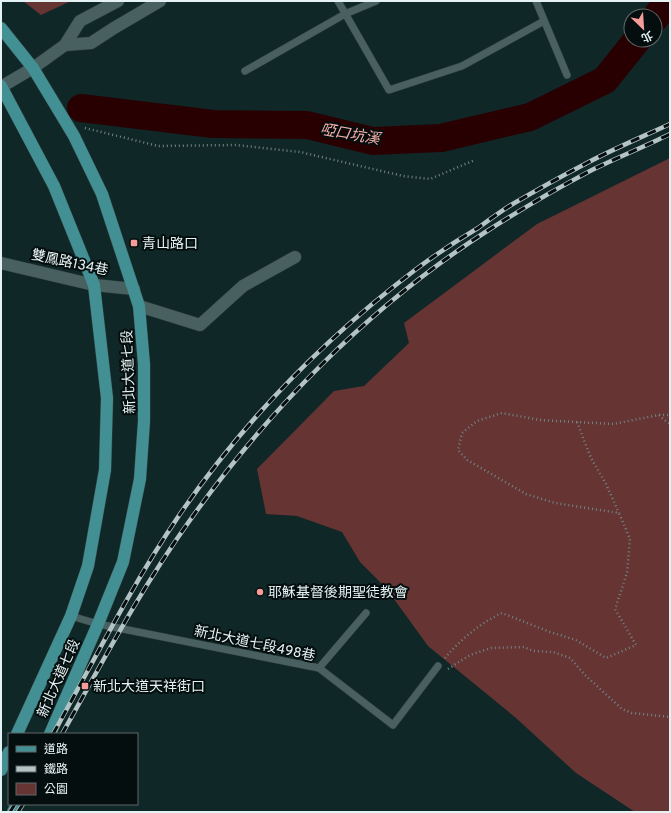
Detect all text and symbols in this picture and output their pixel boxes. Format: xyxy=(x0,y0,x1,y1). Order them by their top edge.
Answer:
north arrow xyxy=(623,8,663,48)
text: 北 xyxy=(639,27,655,45)
water label: 啞口坑溪 xyxy=(319,121,383,150)
place label: 青山路口 xyxy=(142,236,198,253)
marker: 青山路口 xyxy=(129,238,139,248)
street label: 雙鳳路134巷 xyxy=(30,247,110,280)
street label: 新北大道七段 xyxy=(119,330,139,414)
place label: 耶穌基督後期聖徒教會 xyxy=(268,585,408,602)
marker: 耶穌基督後期聖徒教會 xyxy=(255,587,265,597)
street label: 新北大道七段498巷 xyxy=(193,622,317,666)
street label: 新北大道七段 xyxy=(34,636,84,720)
place label: 新北大道天祥街口 xyxy=(93,678,205,696)
marker: 新北大道天祥街口 xyxy=(80,681,90,691)
legend xyxy=(8,733,138,805)
text: 道路 xyxy=(44,742,68,758)
text: 鐵路 xyxy=(44,762,68,778)
text: 公園 xyxy=(44,782,68,798)

